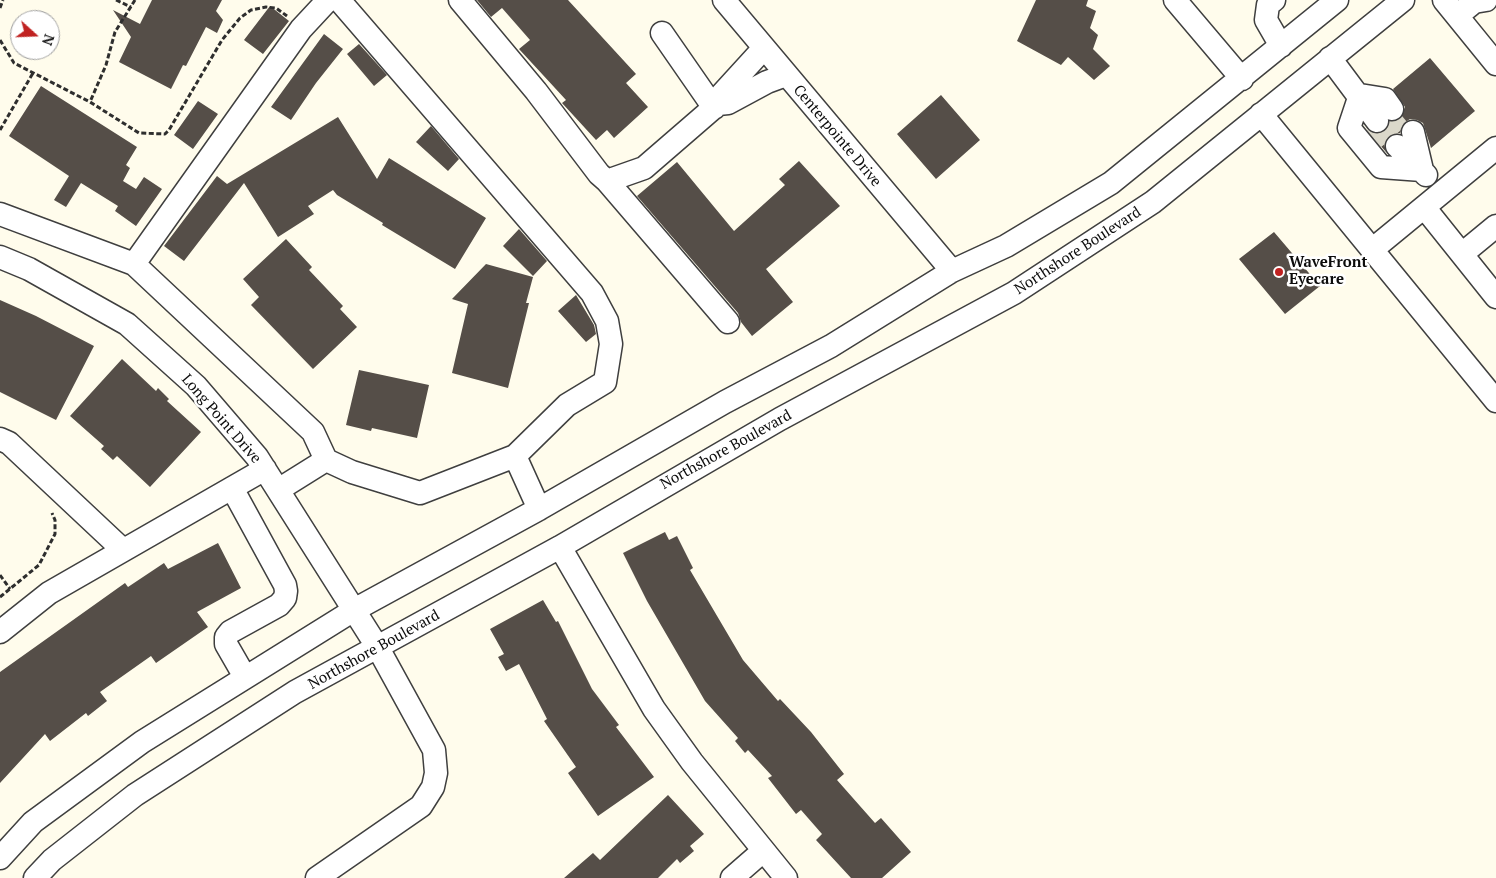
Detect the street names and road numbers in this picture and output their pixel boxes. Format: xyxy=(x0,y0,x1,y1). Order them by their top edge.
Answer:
street label: Centerpointe Drive xyxy=(789,81,885,191)
street label: Northshore Boulevard xyxy=(1011,203,1145,299)
street label: Long Point Drive xyxy=(177,371,265,467)
street label: Northshore Boulevard xyxy=(657,406,795,494)
street label: Northshore Boulevard xyxy=(305,606,443,694)

